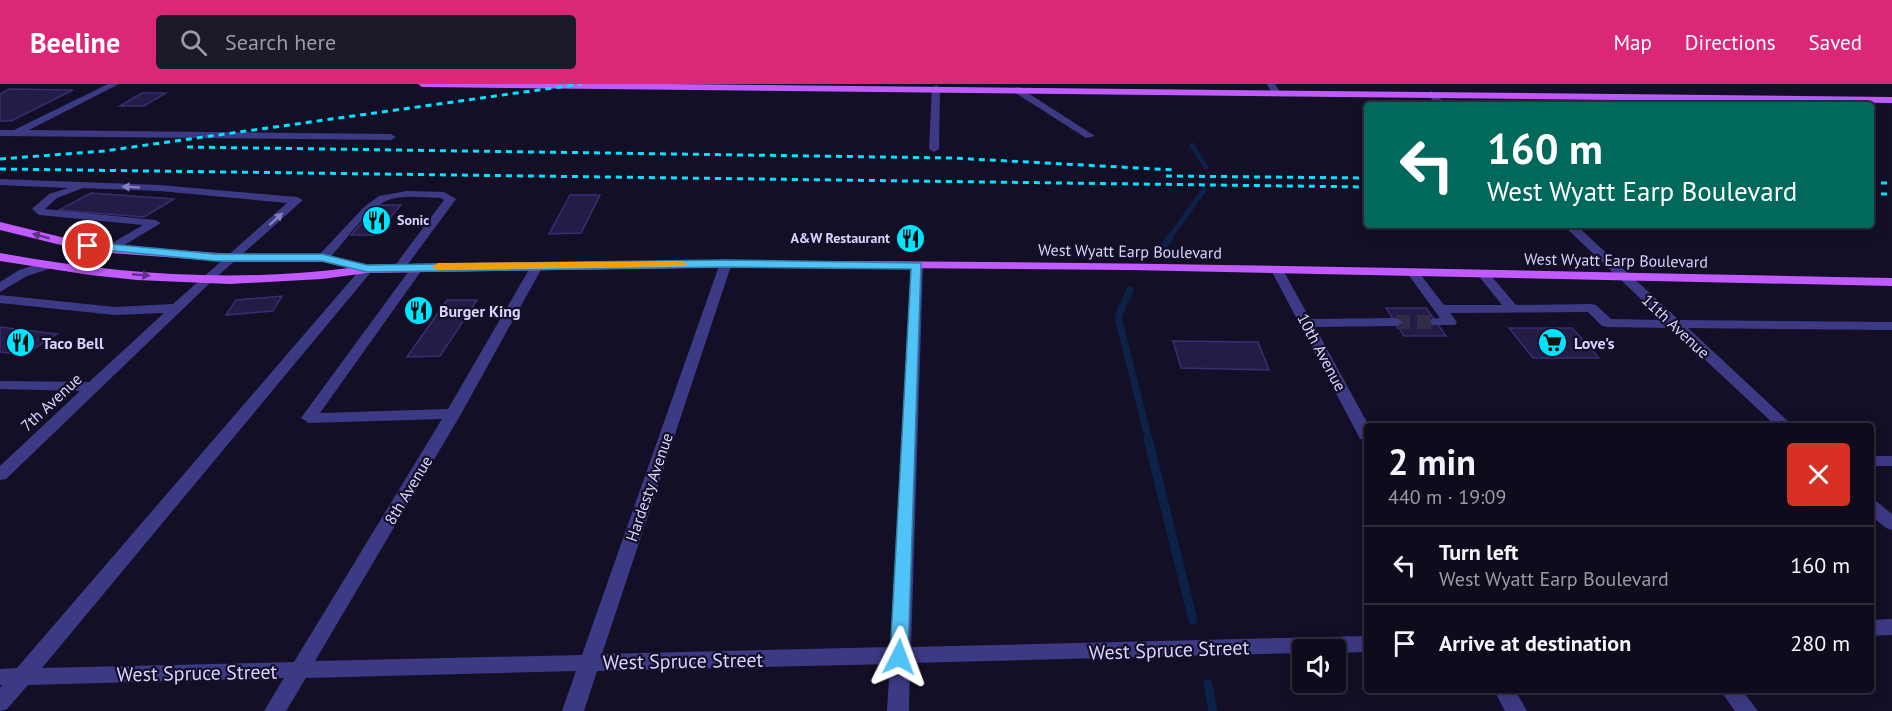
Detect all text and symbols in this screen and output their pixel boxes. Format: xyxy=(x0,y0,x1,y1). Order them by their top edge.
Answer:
search box xyxy=(156,15,576,69)
text: Beeline xyxy=(30,24,120,61)
icon: search xyxy=(177,26,210,59)
text: Search here xyxy=(225,28,336,56)
text: Map xyxy=(1613,29,1652,56)
text: Directions xyxy=(1685,29,1776,56)
text: Saved xyxy=(1809,29,1862,56)
text: 160 m xyxy=(1487,121,1603,176)
icon: left xyxy=(1388,126,1466,204)
text: West Wyatt Earp Boulevard xyxy=(1487,174,1797,208)
one-way arrow xyxy=(122,182,141,191)
restaurant icon: Sonic xyxy=(360,204,392,236)
place label: Sonic xyxy=(397,211,429,229)
one-way arrow xyxy=(268,213,283,226)
pin xyxy=(62,220,113,271)
restaurant icon: A&W Restaurant xyxy=(895,222,927,254)
icon: arrive xyxy=(71,229,104,262)
place label: A&W Restaurant xyxy=(790,229,890,247)
one-way arrow xyxy=(32,231,50,240)
street label: West Wyatt Earp Boulevard xyxy=(1038,239,1222,263)
street label: West Wyatt Earp Boulevard xyxy=(1524,248,1708,272)
one-way arrow xyxy=(132,270,151,280)
street label: 11th Avenue xyxy=(1638,290,1714,362)
restaurant icon: Burger King xyxy=(402,295,434,327)
place label: Burger King xyxy=(439,301,521,321)
street label: 10th Avenue xyxy=(1293,310,1351,394)
restaurant icon: Taco Bell xyxy=(5,327,37,359)
supermarket icon: Love's xyxy=(1537,327,1569,359)
place label: Taco Bell xyxy=(42,333,104,353)
place label: Love's xyxy=(1574,333,1615,353)
street label: 7th Avenue xyxy=(16,369,86,435)
street label: Hardesty Avenue xyxy=(621,430,677,544)
text: 2 min xyxy=(1388,438,1476,485)
button: close xyxy=(1787,443,1850,506)
street label: 8th Avenue xyxy=(380,452,436,528)
text: 440 m · 19:09 xyxy=(1388,484,1506,510)
text: Turn left xyxy=(1439,538,1519,566)
icon: left xyxy=(1388,549,1421,582)
text: 160 m xyxy=(1790,551,1850,579)
text: West Wyatt Earp Boulevard xyxy=(1439,566,1669,592)
position arrow xyxy=(867,625,931,689)
icon: arrive xyxy=(1388,627,1421,660)
text: Arrive at destination xyxy=(1439,629,1631,657)
text: 280 m xyxy=(1790,629,1850,657)
street label: West Spruce Street xyxy=(1088,634,1250,666)
map controls xyxy=(1292,639,1346,693)
button: sound xyxy=(1292,639,1346,693)
street label: West Spruce Street xyxy=(602,647,764,675)
street label: West Spruce Street xyxy=(116,659,278,687)

